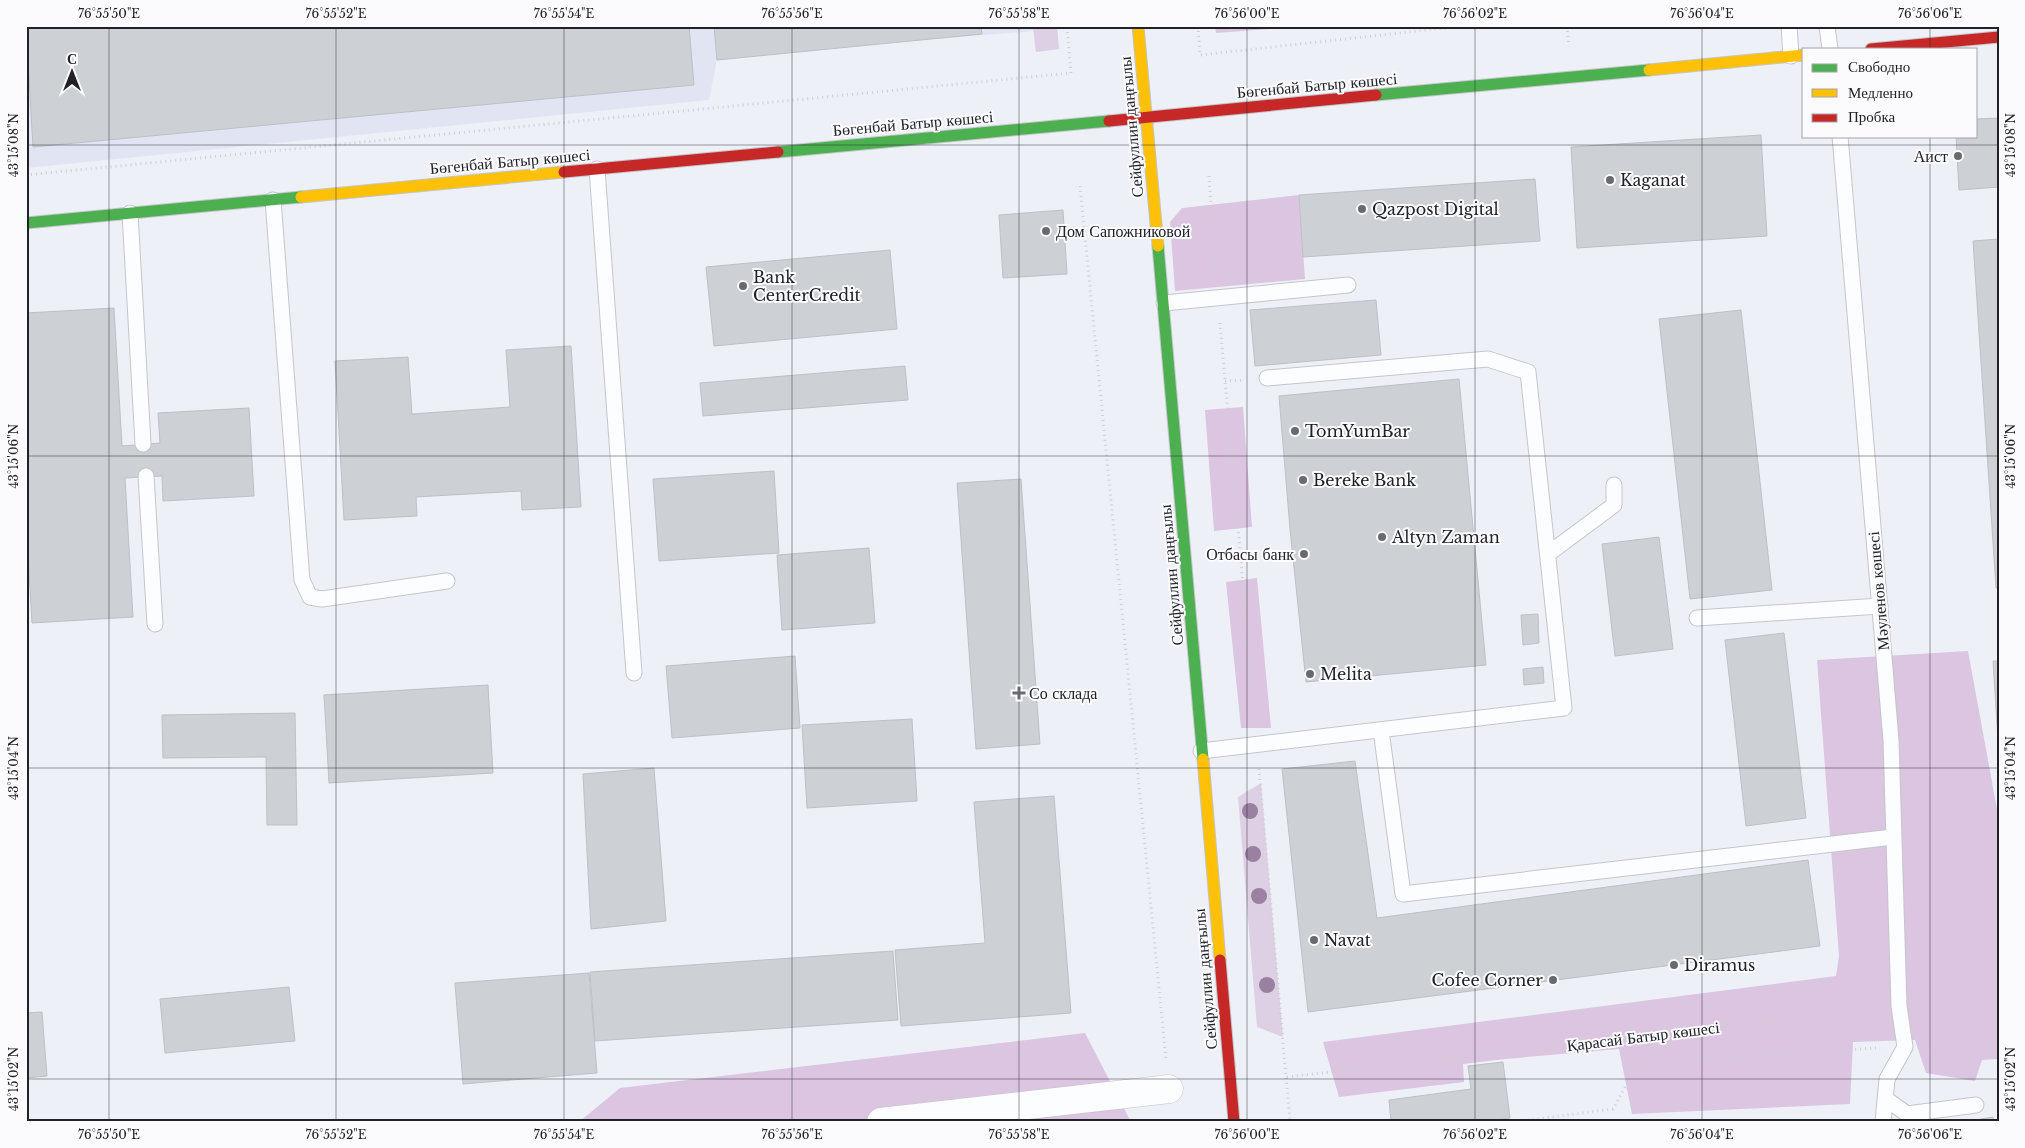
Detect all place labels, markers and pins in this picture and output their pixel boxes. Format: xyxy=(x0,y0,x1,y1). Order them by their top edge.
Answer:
place label: Аист xyxy=(1914,146,1948,166)
marker: Аист xyxy=(1952,150,1964,162)
place label: Kaganat xyxy=(1620,170,1686,190)
marker: Kaganat xyxy=(1604,174,1616,186)
place label: Qazpost Digital xyxy=(1372,199,1499,219)
marker: Qazpost Digital xyxy=(1356,203,1368,215)
place label: Дом Сапожниковой xyxy=(1056,221,1191,241)
marker: Дом Сапожниковой xyxy=(1040,225,1052,237)
place label: Bank CenterCredit xyxy=(753,267,861,305)
marker: Bank CenterCredit xyxy=(737,280,749,292)
place label: TomYumBar xyxy=(1305,421,1410,441)
marker: TomYumBar xyxy=(1289,425,1301,437)
place label: Bereke Bank xyxy=(1313,470,1416,490)
marker: Bereke Bank xyxy=(1297,474,1309,486)
place label: Altyn Zaman xyxy=(1391,527,1500,547)
marker: Altyn Zaman xyxy=(1376,531,1388,543)
place label: Отбасы банк xyxy=(1206,544,1294,564)
marker: Отбасы банк xyxy=(1298,548,1310,560)
place label: Melita xyxy=(1320,664,1372,684)
marker: Melita xyxy=(1304,668,1316,680)
place label: Со склада xyxy=(1029,683,1097,703)
marker: Со склада xyxy=(1013,687,1025,699)
place label: Navat xyxy=(1324,930,1371,950)
marker: Navat xyxy=(1308,934,1320,946)
place label: Diramus xyxy=(1684,955,1755,975)
marker: Diramus xyxy=(1668,959,1680,971)
place label: Cofee Corner xyxy=(1432,970,1543,990)
marker: Cofee Corner xyxy=(1547,974,1559,986)

